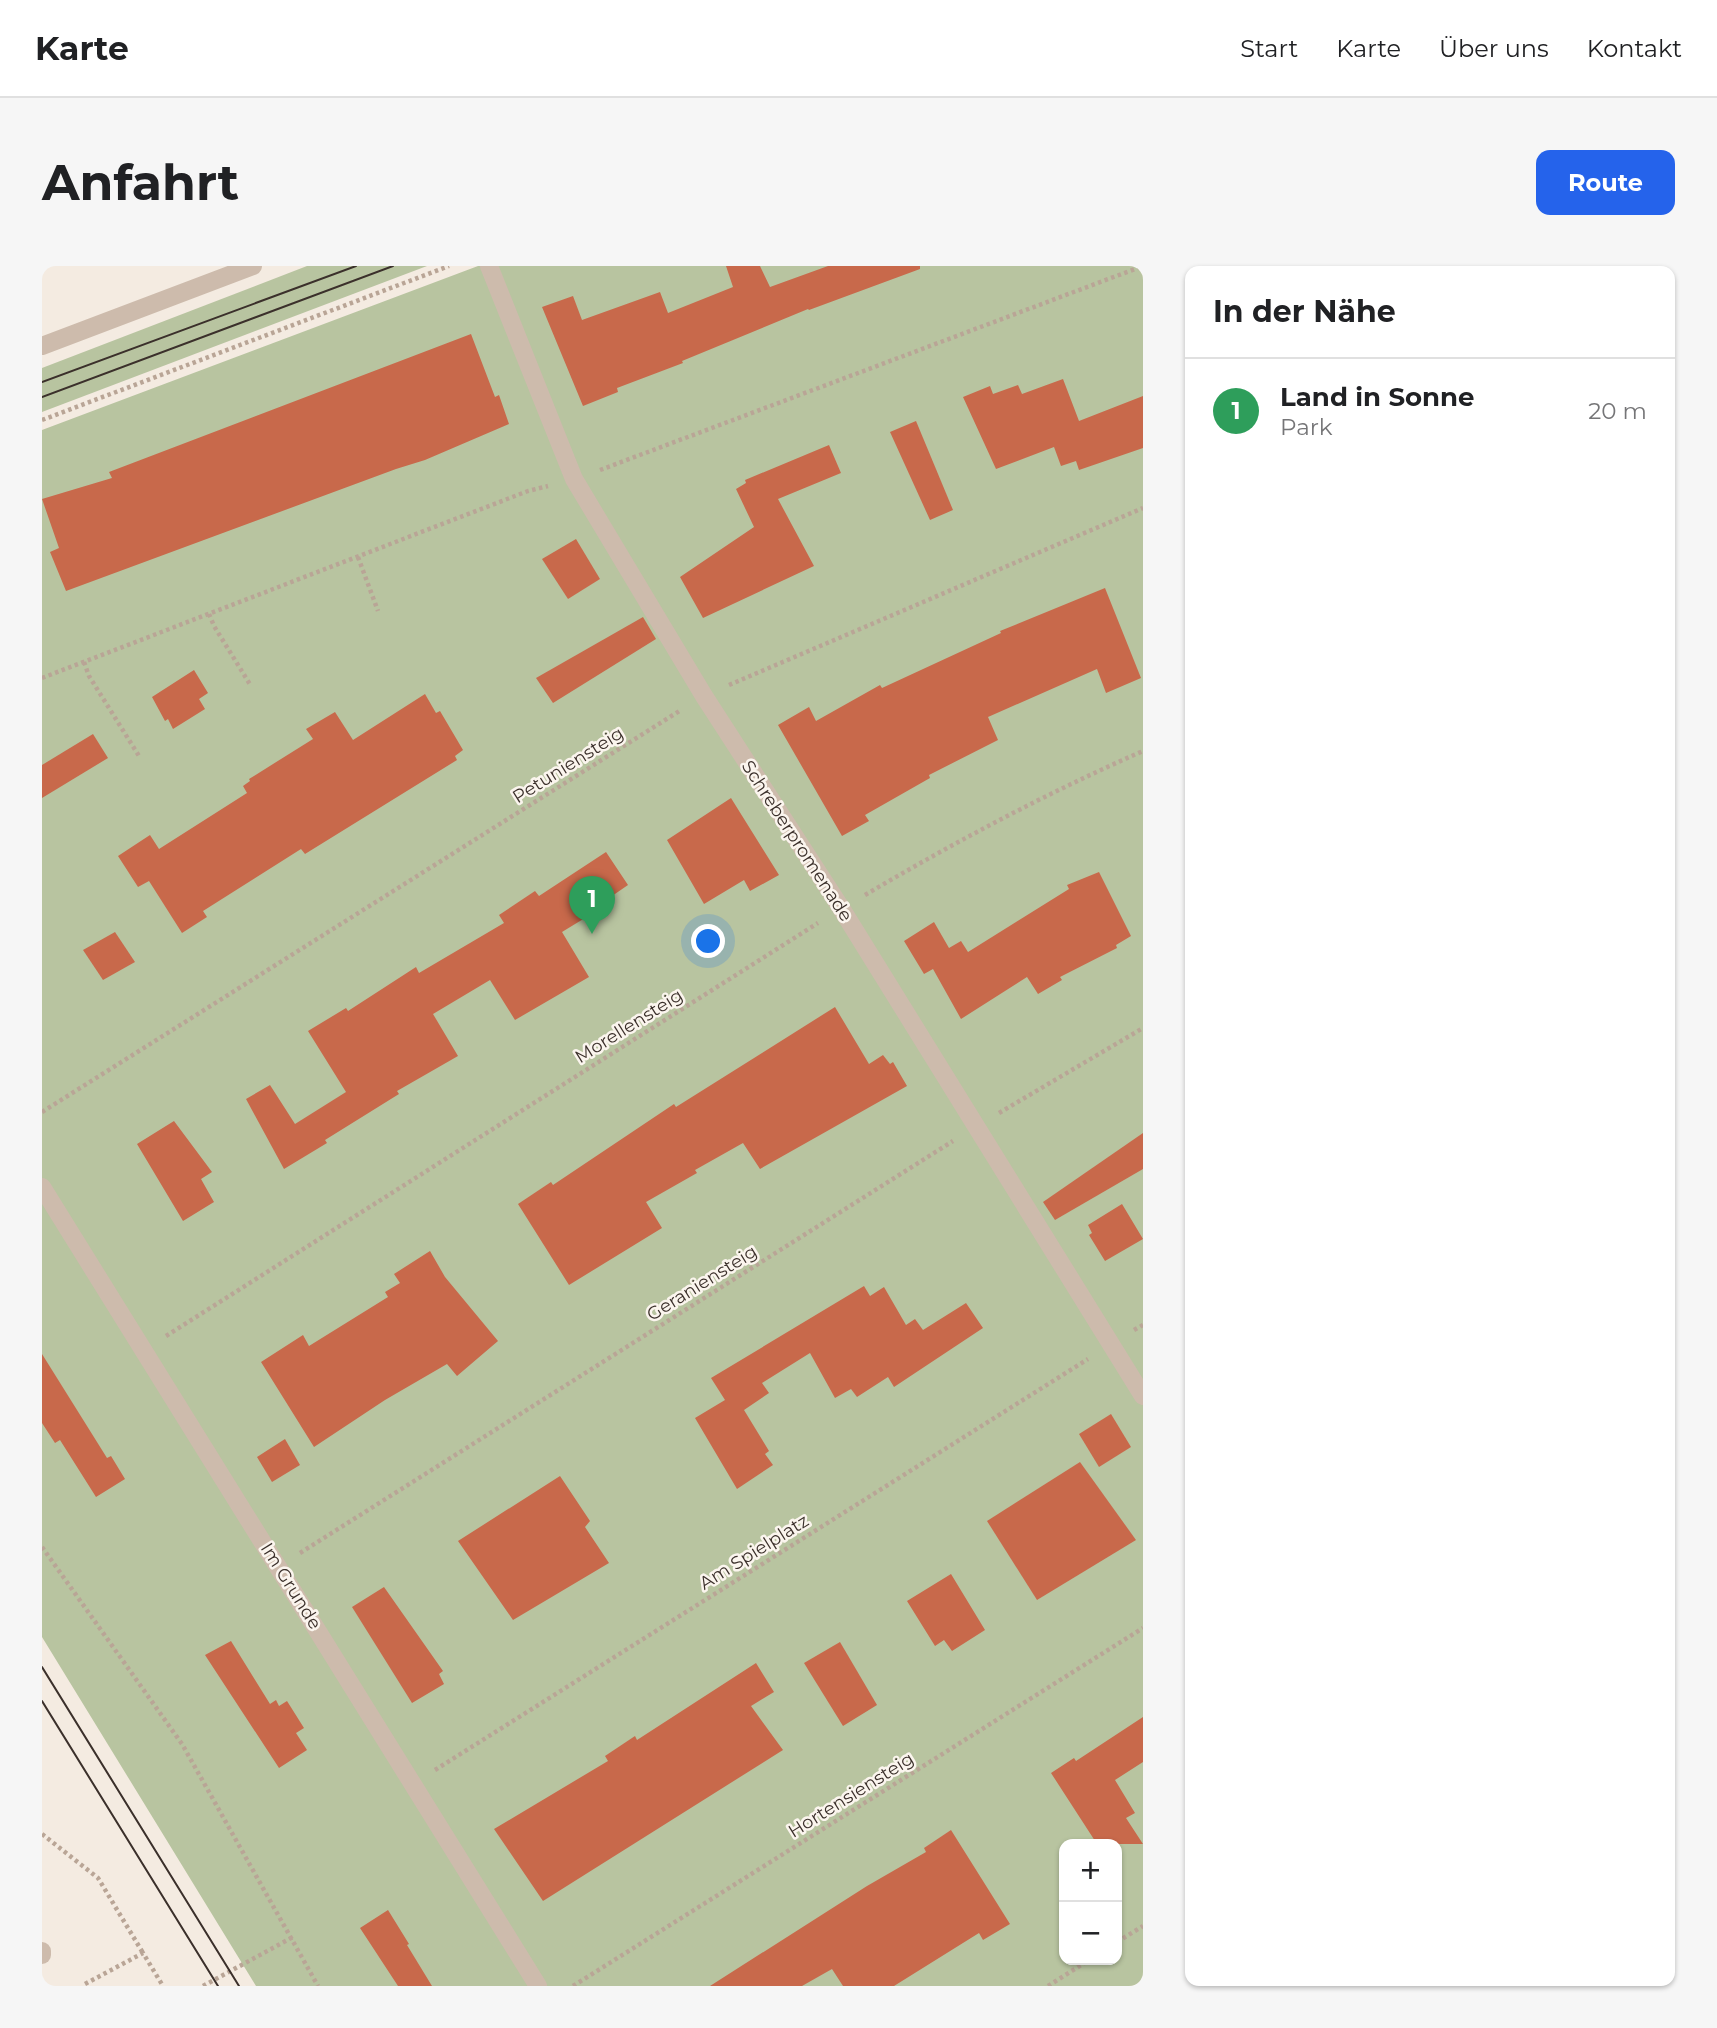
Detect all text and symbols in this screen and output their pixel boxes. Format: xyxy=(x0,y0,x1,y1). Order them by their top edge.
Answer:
text: Karte xyxy=(35,28,129,68)
text: Start xyxy=(1240,34,1298,63)
text: Karte xyxy=(1336,34,1401,63)
text: Über uns xyxy=(1439,34,1549,63)
text: Kontakt xyxy=(1587,34,1682,63)
button: Route xyxy=(1536,150,1675,215)
text: Anfahrt xyxy=(42,153,239,212)
text: In der Nähe xyxy=(1213,293,1396,330)
text: Land in Sonne xyxy=(1280,381,1474,413)
text: 1 xyxy=(1231,397,1241,425)
text: 20 m xyxy=(1588,397,1647,425)
text: Park xyxy=(1280,413,1333,441)
street label: Petuniensteig xyxy=(508,722,628,808)
street label: Schreberpromenade xyxy=(737,756,857,926)
pin: 1 xyxy=(569,876,615,934)
your location xyxy=(691,924,725,958)
street label: Morellensteig xyxy=(571,984,687,1068)
street label: Geraniensteig xyxy=(643,1240,761,1326)
street label: Am Spielplatz xyxy=(695,1510,813,1594)
street label: Im Grunde xyxy=(256,1539,326,1633)
street label: Hortensiensteig xyxy=(784,1748,918,1842)
map controls xyxy=(1059,1839,1122,1965)
button: + xyxy=(1059,1839,1122,1902)
button: − xyxy=(1059,1902,1122,1965)

